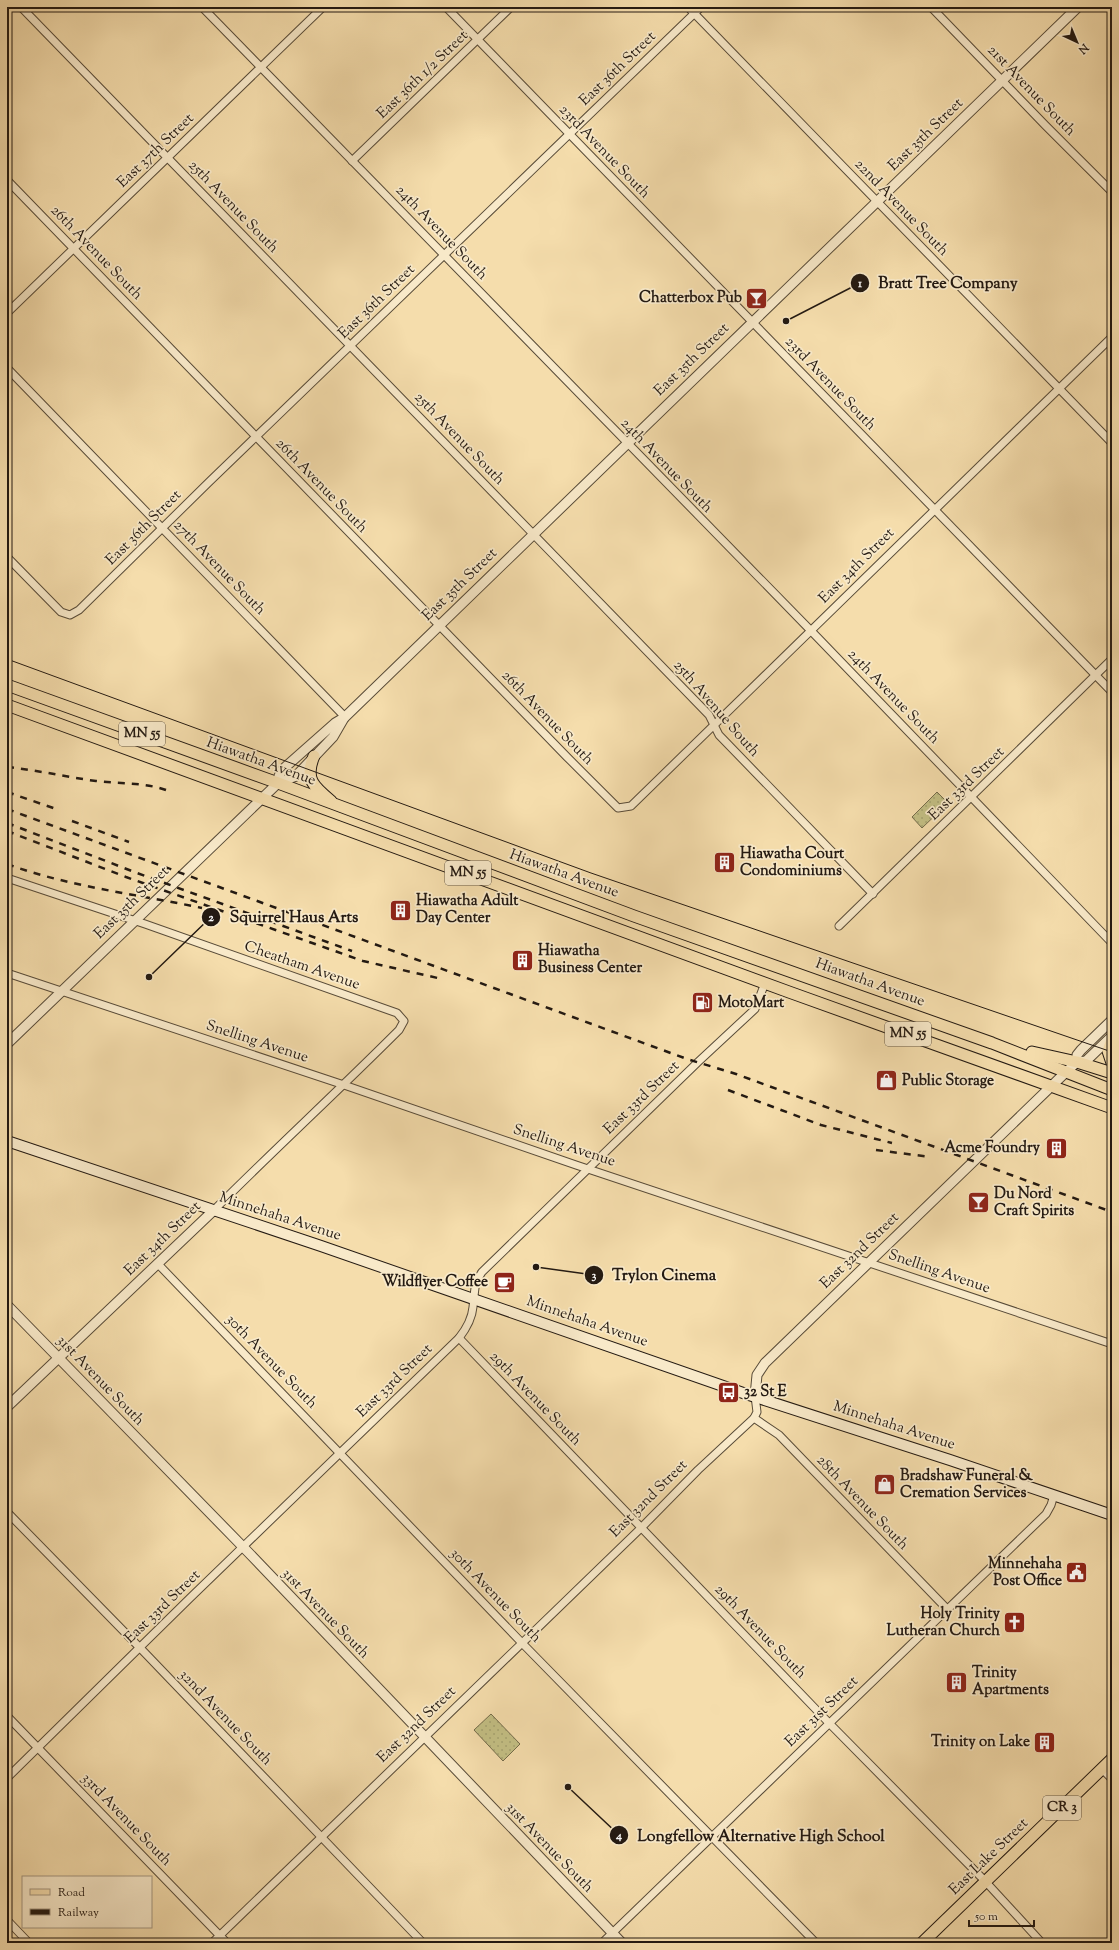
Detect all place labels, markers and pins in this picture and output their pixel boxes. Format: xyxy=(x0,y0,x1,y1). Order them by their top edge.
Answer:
callout: Bratt Tree Company xyxy=(850,269,1025,297)
bar icon: Chatterbox Pub xyxy=(744,285,770,311)
place label: Chatterbox Pub xyxy=(639,288,742,309)
place label: Hiawatha Court Condominiums xyxy=(740,844,845,882)
building icon: Hiawatha Court Condominiums xyxy=(712,850,738,876)
place label: Hiawatha Adult Day Center xyxy=(416,891,519,929)
building icon: Hiawatha Adult Day Center xyxy=(388,897,414,923)
callout: Squirrel Haus Arts xyxy=(201,903,366,931)
place label: Hiawatha Business Center xyxy=(538,941,642,979)
building icon: Hiawatha Business Center xyxy=(509,947,535,973)
fuel station icon: MotoMart xyxy=(689,990,715,1016)
place label: MotoMart xyxy=(718,993,785,1014)
shop icon: Public Storage xyxy=(873,1068,899,1094)
place label: Public Storage xyxy=(902,1071,994,1092)
building icon: Acme Foundry xyxy=(1043,1135,1069,1161)
place label: Acme Foundry xyxy=(944,1138,1041,1159)
place label: Du Nord Craft Spirits xyxy=(994,1184,1074,1222)
bar icon: Du Nord Craft Spirits xyxy=(966,1190,992,1216)
callout: Trylon Cinema xyxy=(584,1261,724,1289)
cafe icon: Wildflyer Coffee xyxy=(491,1269,517,1295)
place label: Wildflyer Coffee xyxy=(382,1272,488,1293)
bus stop icon: 32 St E xyxy=(716,1379,742,1405)
place label: 32 St E xyxy=(744,1382,788,1403)
place label: Bradshaw Funeral & Cremation Services xyxy=(900,1466,1033,1504)
shop icon: Bradshaw Funeral & Cremation Services xyxy=(872,1472,898,1498)
place label: Minnehaha Post Office xyxy=(988,1554,1062,1592)
public building icon: Minnehaha Post Office xyxy=(1064,1560,1090,1586)
place label: Holy Trinity Lutheran Church xyxy=(886,1604,1001,1642)
church icon: Holy Trinity Lutheran Church xyxy=(1002,1610,1028,1636)
place label: Trinity Apartments xyxy=(972,1663,1049,1701)
building icon: Trinity Apartments xyxy=(944,1669,970,1695)
building icon: Trinity on Lake xyxy=(1032,1729,1058,1755)
place label: Trinity on Lake xyxy=(931,1732,1030,1753)
callout: Longfellow Alternative High School xyxy=(609,1821,893,1849)

